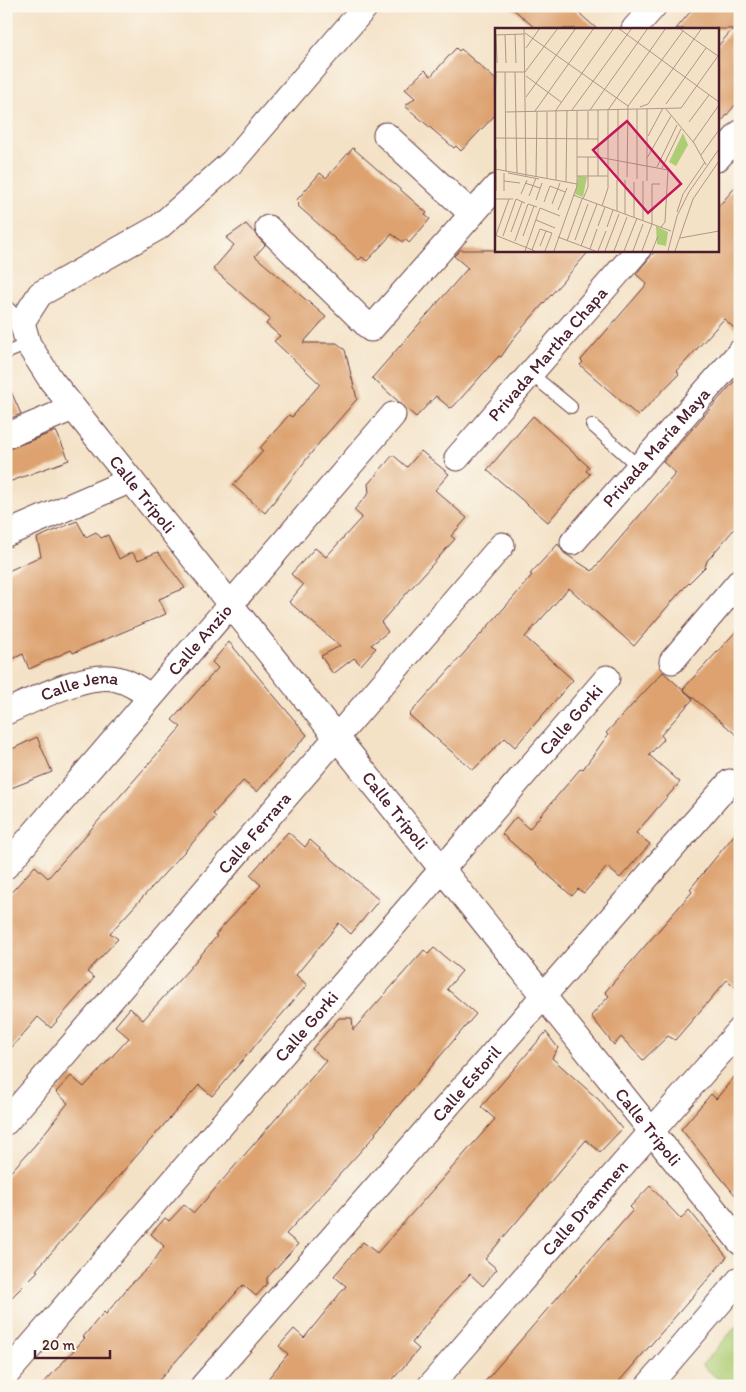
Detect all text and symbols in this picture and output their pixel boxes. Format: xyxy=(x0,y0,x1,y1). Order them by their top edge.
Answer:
inset map xyxy=(495,28,718,251)
street label: Privada Martha Chapa xyxy=(483,282,613,426)
street label: Privada María Maya xyxy=(598,382,715,512)
street label: Calle Trípoli xyxy=(104,451,180,538)
street label: Calle Anzio xyxy=(163,599,237,680)
street label: Calle Jena xyxy=(37,667,121,706)
street label: Calle Gorki xyxy=(534,680,607,760)
street label: Calle Trípoli xyxy=(357,767,433,854)
street label: Calle Ferrara xyxy=(213,787,296,879)
street label: Calle Gorki xyxy=(270,987,343,1067)
street label: Calle Estoril xyxy=(427,1041,506,1127)
street label: Calle Trípoli xyxy=(610,1083,686,1171)
street label: Calle Drammen xyxy=(537,1155,633,1261)
scale bar xyxy=(35,1327,110,1359)
text: 20 m xyxy=(42,1336,76,1354)

